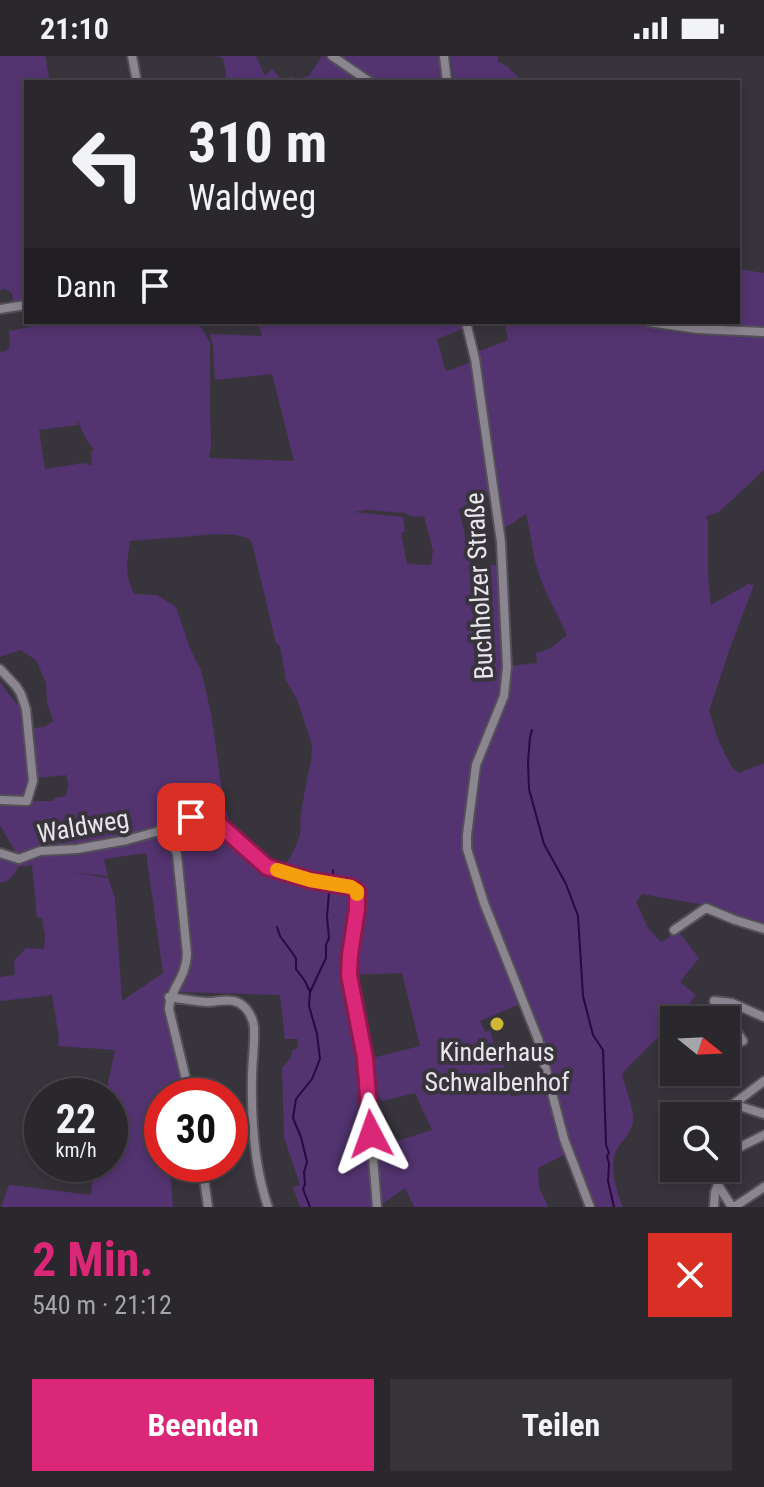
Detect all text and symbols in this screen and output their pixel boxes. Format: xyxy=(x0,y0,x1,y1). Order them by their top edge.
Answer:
text: 21:10 xyxy=(40,11,109,46)
text: 310 m xyxy=(188,110,327,176)
icon: left xyxy=(56,112,160,216)
text: Waldweg xyxy=(188,177,316,219)
icon: arrive xyxy=(133,264,177,308)
text: Dann xyxy=(56,269,117,304)
street label: Buchholzer Straße xyxy=(459,492,499,680)
pin xyxy=(157,783,225,851)
icon: arrive xyxy=(169,795,213,839)
street label: Waldweg xyxy=(35,803,131,849)
north arrow xyxy=(660,1006,740,1086)
map controls xyxy=(660,1006,740,1182)
marker: Kinderhaus Schwalbenhof xyxy=(488,1015,506,1033)
place label: Kinderhaus Schwalbenhof xyxy=(425,1037,569,1097)
speed limit sign: 30 xyxy=(144,1078,248,1182)
position arrow xyxy=(329,1092,413,1176)
text: 22 xyxy=(56,1096,96,1143)
button: search xyxy=(660,1102,740,1182)
text: km/h xyxy=(55,1138,97,1162)
text: 2 Min. xyxy=(32,1231,153,1288)
button: close xyxy=(648,1233,732,1317)
text: 540 m · 21:12 xyxy=(32,1290,172,1320)
button: Beenden xyxy=(32,1379,374,1471)
button: Teilen xyxy=(390,1379,732,1471)

